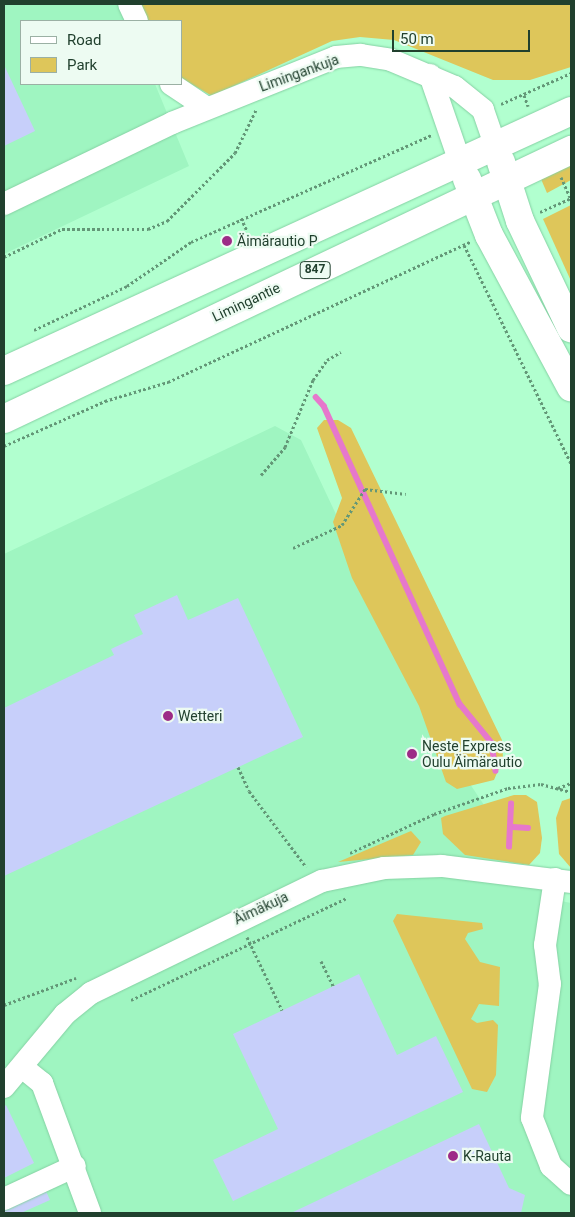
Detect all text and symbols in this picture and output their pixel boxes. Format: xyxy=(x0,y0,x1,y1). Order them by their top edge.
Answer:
legend xyxy=(20,20,182,85)
scale bar xyxy=(395,20,532,52)
text: 50 m xyxy=(400,30,434,48)
text: Road xyxy=(67,31,101,49)
street label: Limingankuja xyxy=(257,51,341,95)
text: Park xyxy=(67,56,97,74)
place label: Äimärautio P xyxy=(237,233,318,249)
marker: Äimärautio P xyxy=(221,235,233,247)
road number: 847 xyxy=(299,260,331,280)
street label: Limingantie xyxy=(209,279,283,325)
place label: Wetteri xyxy=(178,708,222,724)
marker: Wetteri xyxy=(162,710,174,722)
place label: Neste Express Oulu Äimärautio xyxy=(422,738,522,770)
marker: Neste Express Oulu Äimärautio xyxy=(406,748,418,760)
street label: Äimäkuja xyxy=(231,888,291,928)
place label: K-Rauta xyxy=(463,1148,511,1164)
marker: K-Rauta xyxy=(447,1150,459,1162)

